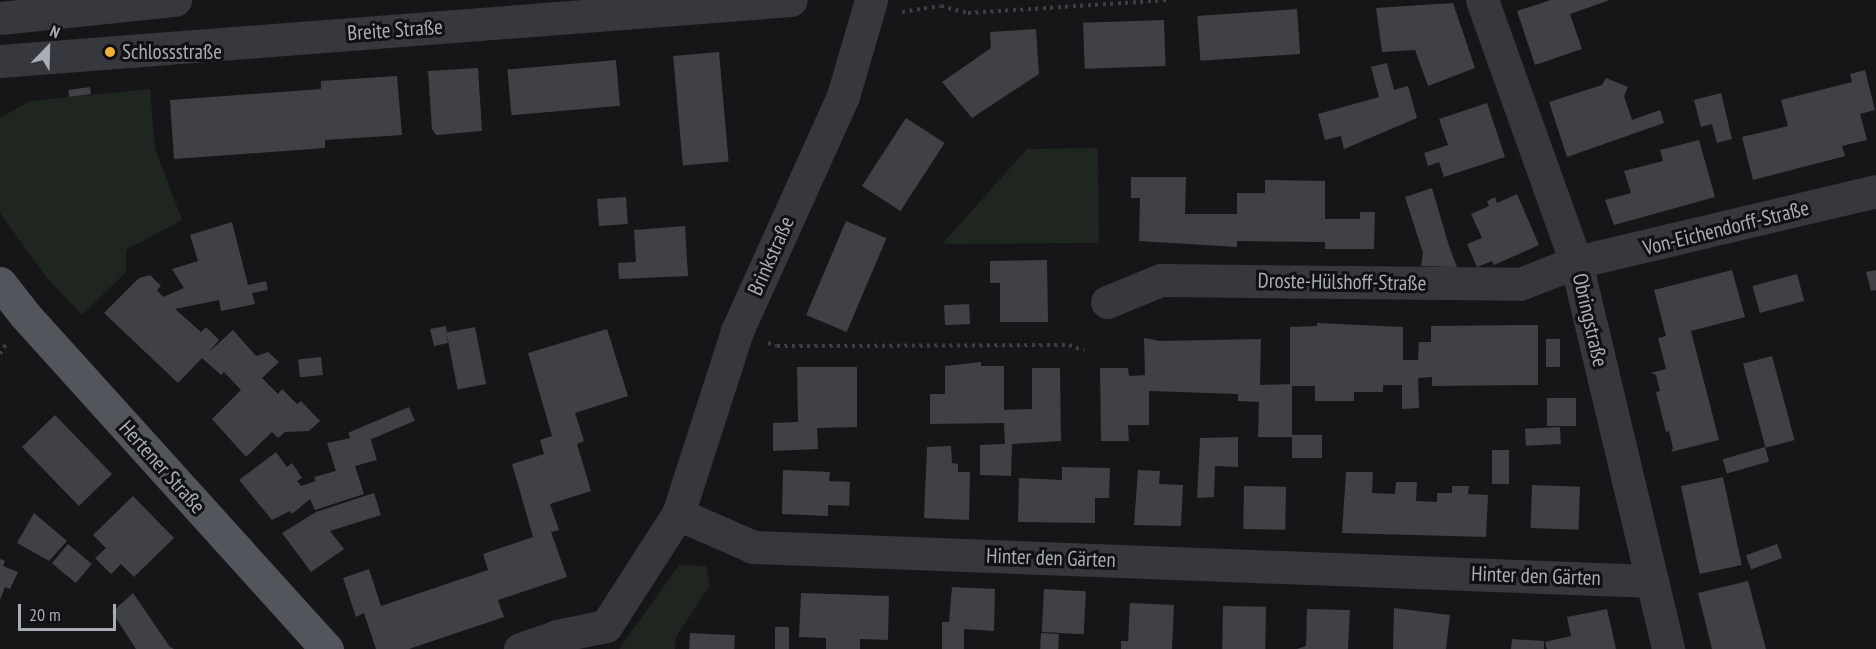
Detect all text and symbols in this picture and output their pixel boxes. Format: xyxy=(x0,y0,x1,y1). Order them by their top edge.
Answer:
street label: Breite Straße xyxy=(347,14,443,46)
north arrow xyxy=(18,18,78,78)
text: N xyxy=(47,21,63,42)
place label: Schlossstraße xyxy=(122,39,222,65)
marker: Schlossstraße xyxy=(103,45,117,59)
street label: Von-Eichendorff-Straße xyxy=(1641,195,1811,261)
street label: Brinkstraße xyxy=(743,213,799,299)
street label: Droste-Hülshoff-Straße xyxy=(1258,268,1426,296)
street label: Obringstraße xyxy=(1567,271,1613,369)
street label: Hertener Straße xyxy=(114,415,210,519)
street label: Hinter den Gärten xyxy=(986,543,1116,573)
street label: Hinter den Gärten xyxy=(1471,561,1601,591)
scale bar xyxy=(21,592,118,630)
text: 20 m xyxy=(29,603,61,626)

